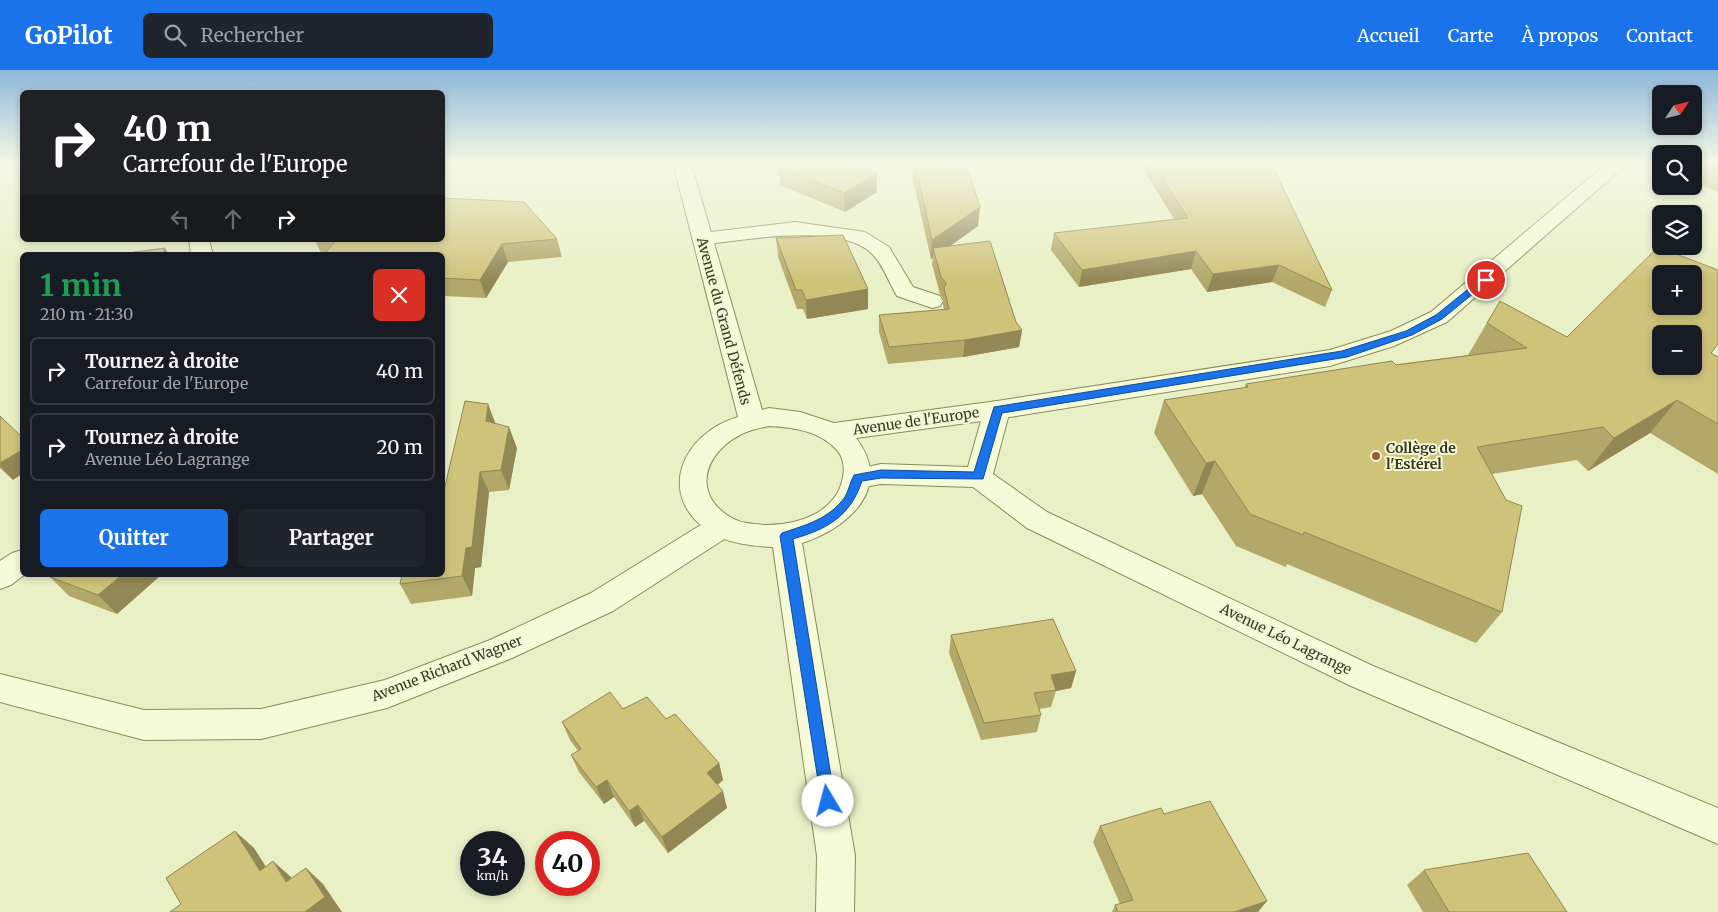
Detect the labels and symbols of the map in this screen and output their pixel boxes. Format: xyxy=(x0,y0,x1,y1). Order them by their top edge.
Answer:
north arrow xyxy=(1652,85,1702,135)
street label: Avenue du Grand Défends xyxy=(693,234,755,407)
pin xyxy=(1465,259,1507,301)
street label: Avenue de l'Europe xyxy=(851,403,980,439)
place label: Collège de l'Estérel xyxy=(1386,439,1456,473)
marker: Collège de l'Estérel xyxy=(1370,450,1382,462)
street label: Avenue Léo Lagrange xyxy=(1216,599,1355,679)
street label: Avenue Richard Wagner xyxy=(368,631,525,705)
position arrow xyxy=(801,774,853,826)
speed limit sign: 40 xyxy=(535,831,600,896)

